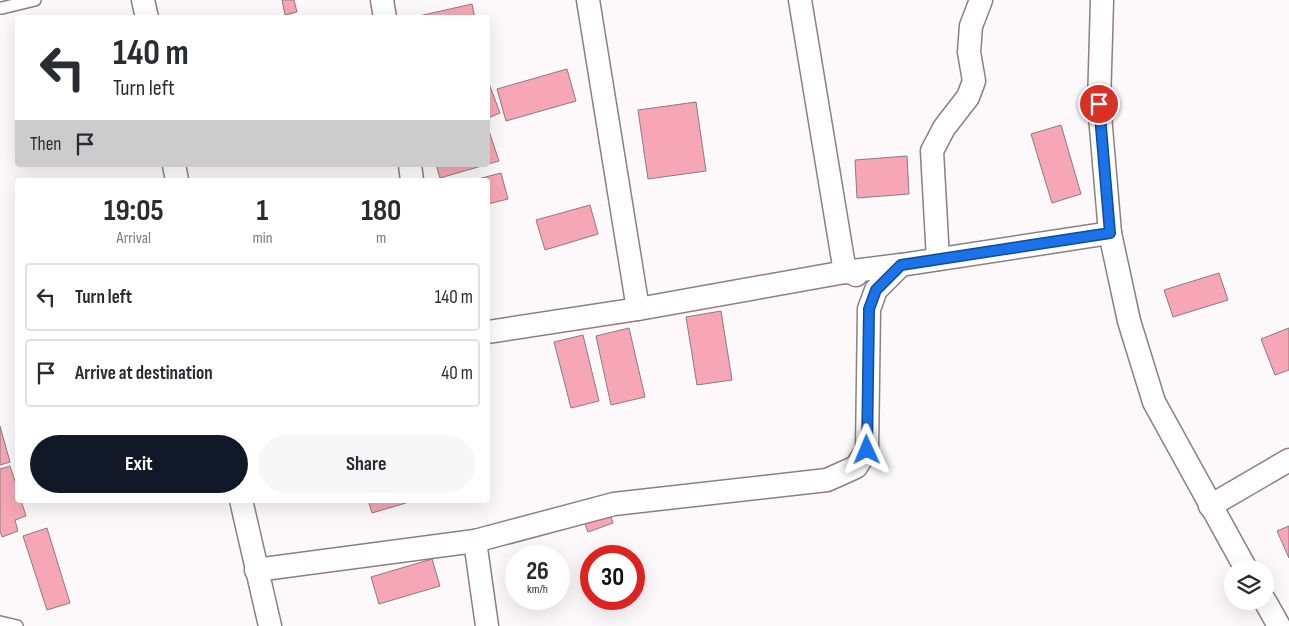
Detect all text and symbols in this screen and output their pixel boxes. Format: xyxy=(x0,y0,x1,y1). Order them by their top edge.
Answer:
text: 140 m xyxy=(113,32,189,75)
icon: left xyxy=(30,35,95,100)
text: Turn left xyxy=(113,75,175,102)
pin xyxy=(1078,83,1120,125)
icon: arrive xyxy=(1085,90,1113,118)
icon: arrive xyxy=(71,130,99,158)
text: Then xyxy=(30,133,61,156)
text: 19:05 xyxy=(104,193,164,229)
text: 1 xyxy=(257,193,268,229)
text: 180 xyxy=(361,193,401,229)
text: Arrival xyxy=(117,229,151,248)
text: min xyxy=(252,229,273,248)
text: m xyxy=(376,229,386,248)
icon: left xyxy=(32,283,60,311)
text: Turn left xyxy=(75,286,132,309)
text: 140 m xyxy=(435,286,473,309)
icon: arrive xyxy=(32,359,60,387)
text: Arrive at destination xyxy=(75,362,213,385)
text: 40 m xyxy=(441,362,473,385)
position arrow xyxy=(840,423,892,475)
button: Exit xyxy=(30,435,248,493)
button: Share xyxy=(258,435,475,493)
speed limit sign: 30 xyxy=(580,545,645,610)
text: 26 xyxy=(526,556,549,587)
map controls xyxy=(1224,560,1274,610)
button: layers xyxy=(1224,560,1274,610)
text: km/h xyxy=(527,582,548,597)

